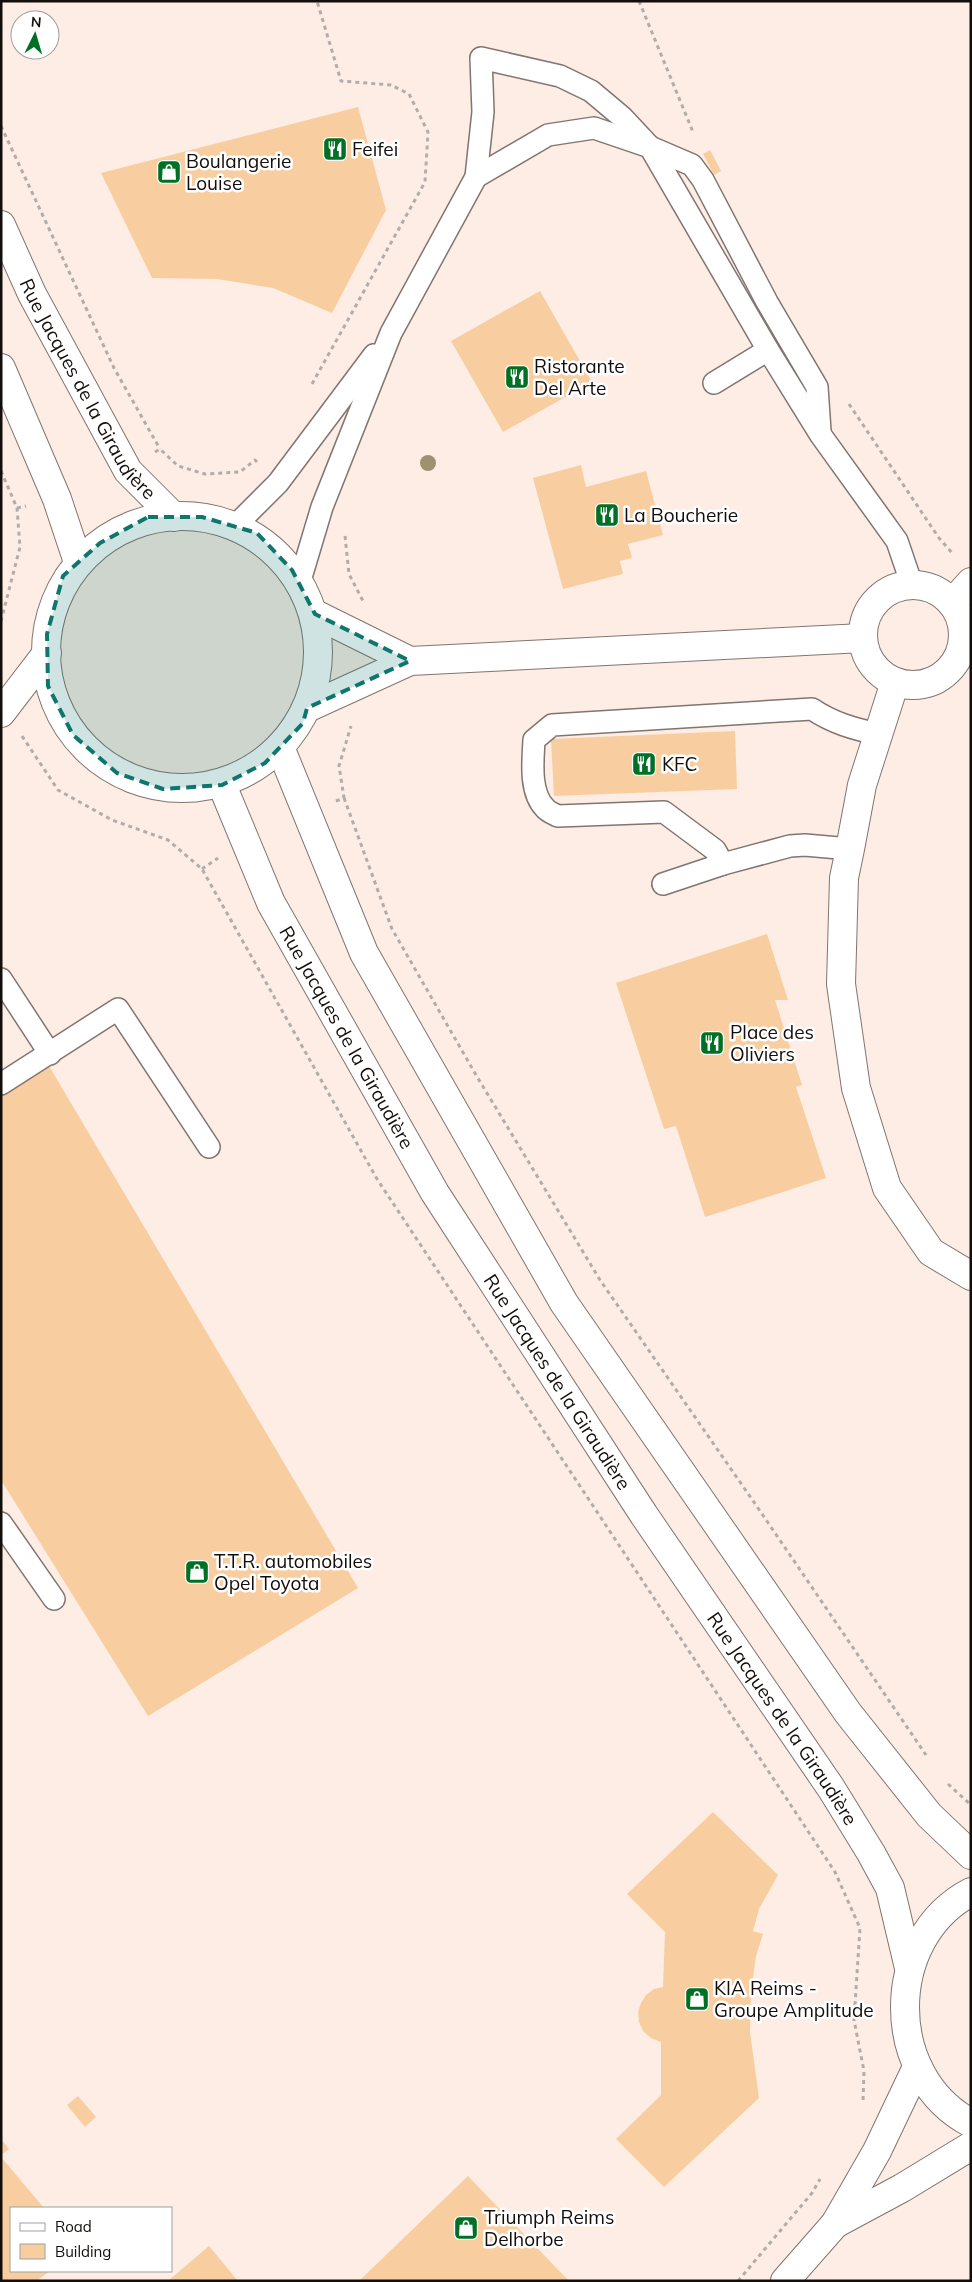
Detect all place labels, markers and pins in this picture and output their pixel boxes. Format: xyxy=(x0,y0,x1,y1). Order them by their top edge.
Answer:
restaurant icon: Feifei xyxy=(322,136,348,162)
place label: Feifei xyxy=(352,137,398,161)
place label: Boulangerie Louise xyxy=(186,149,291,195)
shop icon: Boulangerie Louise xyxy=(156,159,182,185)
place label: Ristorante Del Arte xyxy=(534,354,625,400)
restaurant icon: Ristorante Del Arte xyxy=(504,364,530,390)
restaurant icon: La Boucherie xyxy=(594,502,620,528)
place label: La Boucherie xyxy=(624,503,738,527)
restaurant icon: KFC xyxy=(631,751,657,777)
place label: KFC xyxy=(662,752,697,776)
place label: Place des Oliviers xyxy=(730,1020,814,1066)
restaurant icon: Place des Oliviers xyxy=(699,1030,725,1056)
place label: T.T.R. automobiles Opel Toyota xyxy=(214,1549,372,1595)
shop icon: T.T.R. automobiles Opel Toyota xyxy=(184,1559,210,1585)
place label: KIA Reims - Groupe Amplitude xyxy=(714,1976,874,2022)
shop icon: KIA Reims - Groupe Amplitude xyxy=(684,1986,710,2012)
place label: Triumph Reims Delhorbe xyxy=(484,2205,614,2251)
shop icon: Triumph Reims Delhorbe xyxy=(453,2215,479,2241)

